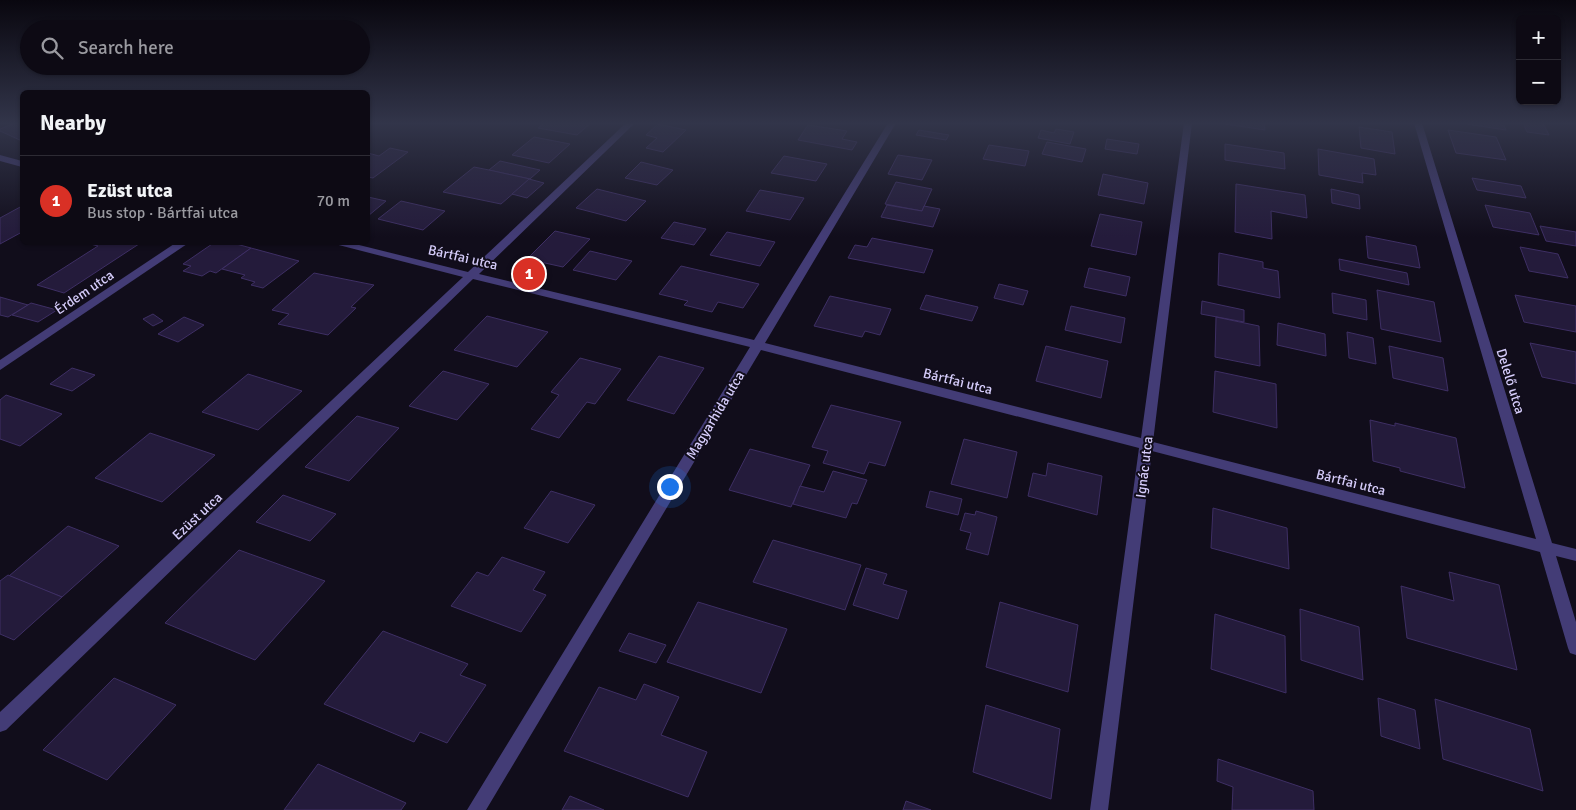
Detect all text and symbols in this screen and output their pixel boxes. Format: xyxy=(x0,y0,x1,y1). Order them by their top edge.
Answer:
map controls xyxy=(1516,15,1561,105)
button: + xyxy=(1516,15,1561,60)
search box xyxy=(20,20,370,75)
icon: search xyxy=(38,34,66,62)
text: Search here xyxy=(78,36,174,60)
button: − xyxy=(1516,60,1561,105)
text: Nearby xyxy=(40,110,106,136)
text: Ezüst utca xyxy=(87,179,173,203)
text: 1 xyxy=(52,191,60,211)
text: 70 m xyxy=(316,191,350,211)
text: Bus stop · Bártfai utca xyxy=(87,203,238,223)
street label: Bártfai utca xyxy=(426,241,499,274)
pin: 1 xyxy=(513,255,545,293)
street label: Érdem utca xyxy=(51,266,117,318)
street label: Delelő utca xyxy=(1493,346,1529,416)
street label: Bártfai utca xyxy=(921,365,994,398)
street label: Magyarhida utca xyxy=(683,368,748,462)
street label: Ignác utca xyxy=(1132,435,1157,499)
street label: Bártfai utca xyxy=(1314,466,1387,499)
your location xyxy=(657,474,683,500)
street label: Ezüst utca xyxy=(169,489,226,544)

